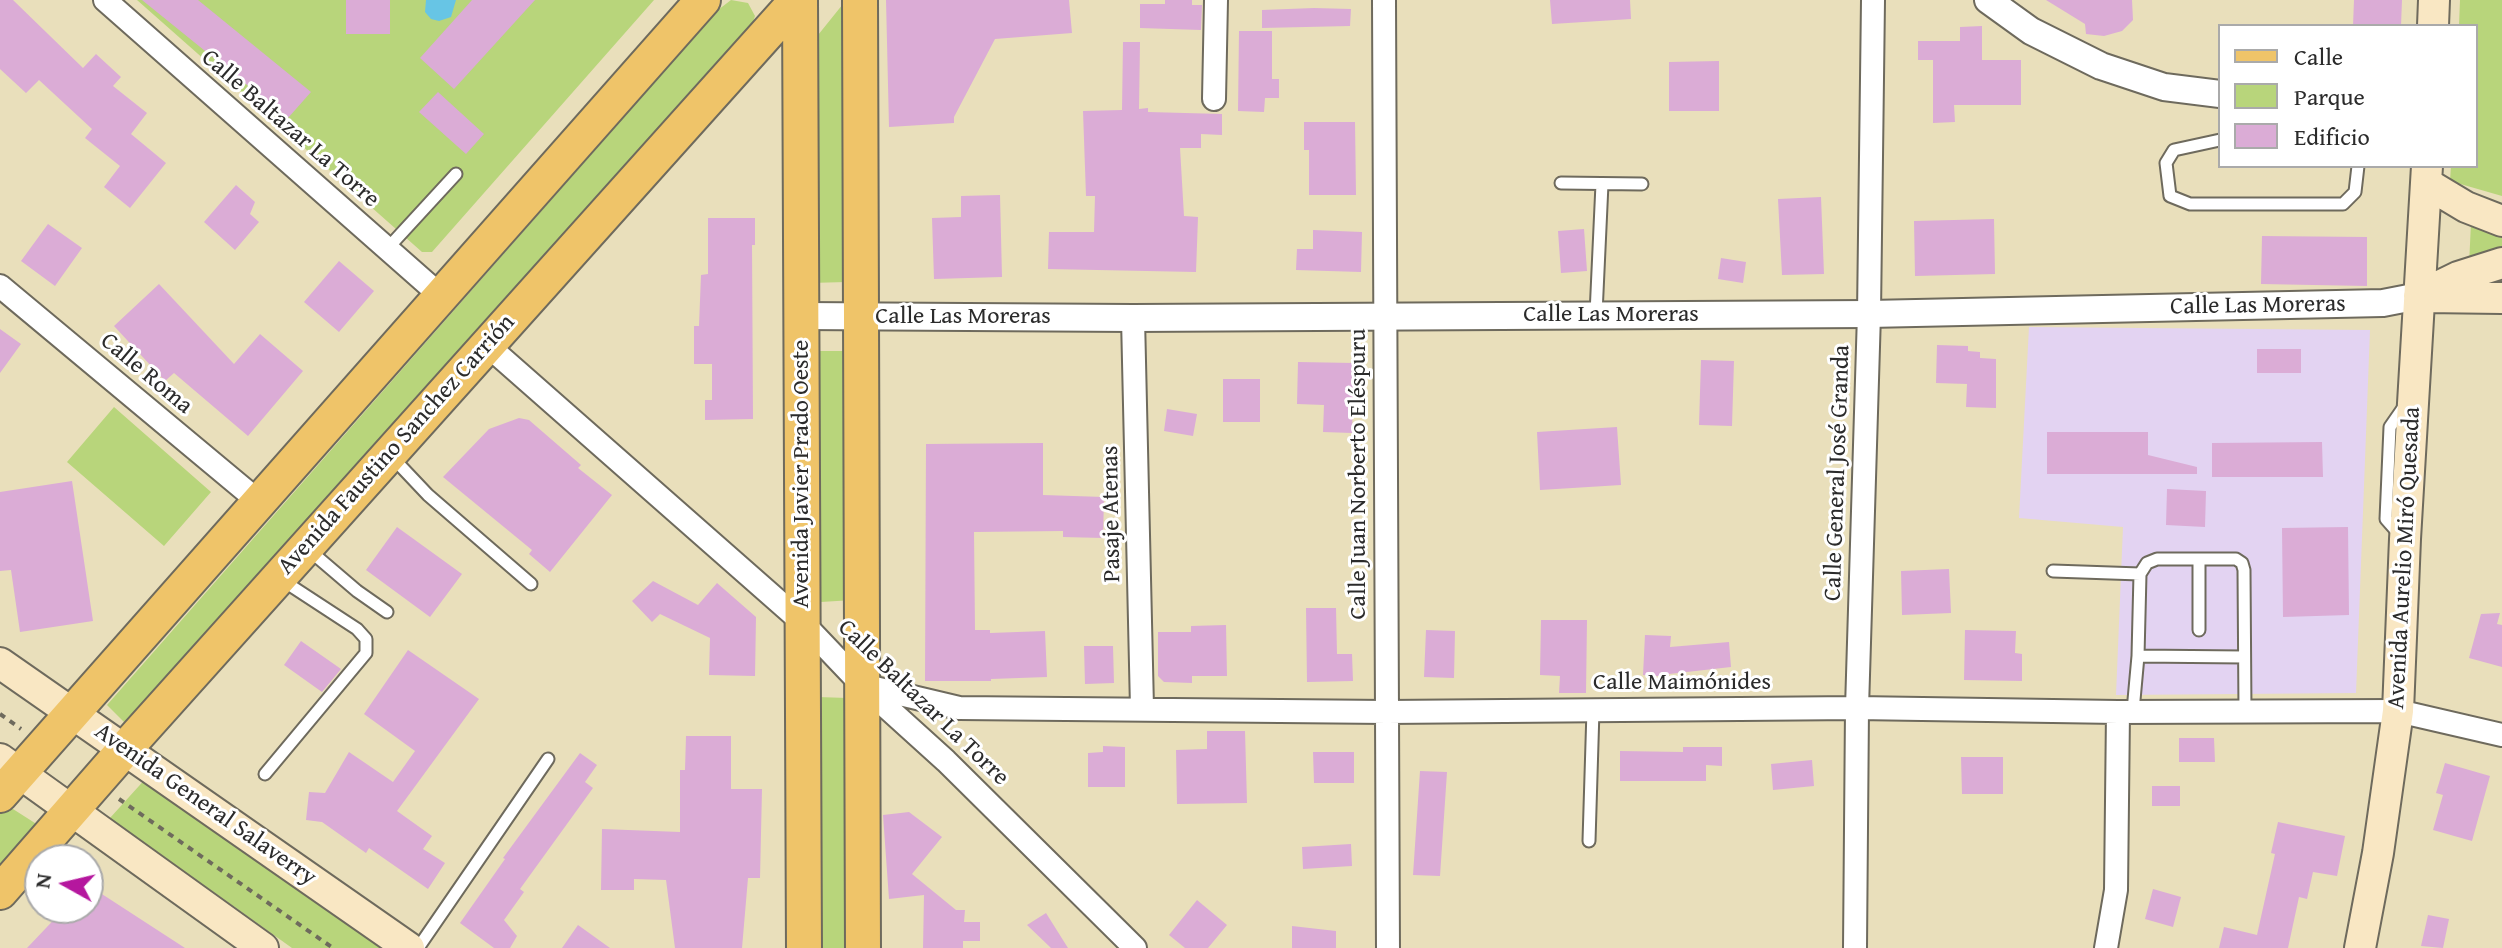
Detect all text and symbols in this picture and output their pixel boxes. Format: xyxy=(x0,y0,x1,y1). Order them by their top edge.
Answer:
legend xyxy=(2218,24,2478,168)
text: Calle xyxy=(2294,39,2343,74)
street label: Calle Baltazar La Torre xyxy=(195,44,385,214)
text: Parque xyxy=(2294,79,2365,114)
text: Edificio xyxy=(2294,119,2370,154)
street label: Calle Las Moreras xyxy=(2170,290,2346,322)
street label: Calle Las Moreras xyxy=(1523,301,1699,329)
street label: Calle Las Moreras xyxy=(875,303,1051,331)
street label: Avenida Faustino Sanchez Carrión xyxy=(272,309,522,581)
street label: Calle Roma xyxy=(94,327,198,421)
street label: Calle Juan Norberto Eléspuru xyxy=(1345,329,1373,619)
street label: Avenida Javier Prado Oeste xyxy=(788,340,816,608)
street label: Calle General José Granda xyxy=(1819,344,1857,602)
street label: Avenida Aurelio Miró Quesada xyxy=(2383,406,2427,710)
street label: Pasaje Atenas xyxy=(1096,445,1128,583)
street label: Calle Baltazar La Torre xyxy=(831,614,1015,792)
street label: Calle Maimónides xyxy=(1593,669,1771,697)
street label: Avenida General Salaverry xyxy=(89,717,321,893)
north arrow xyxy=(24,844,104,924)
text: N xyxy=(25,871,59,890)

